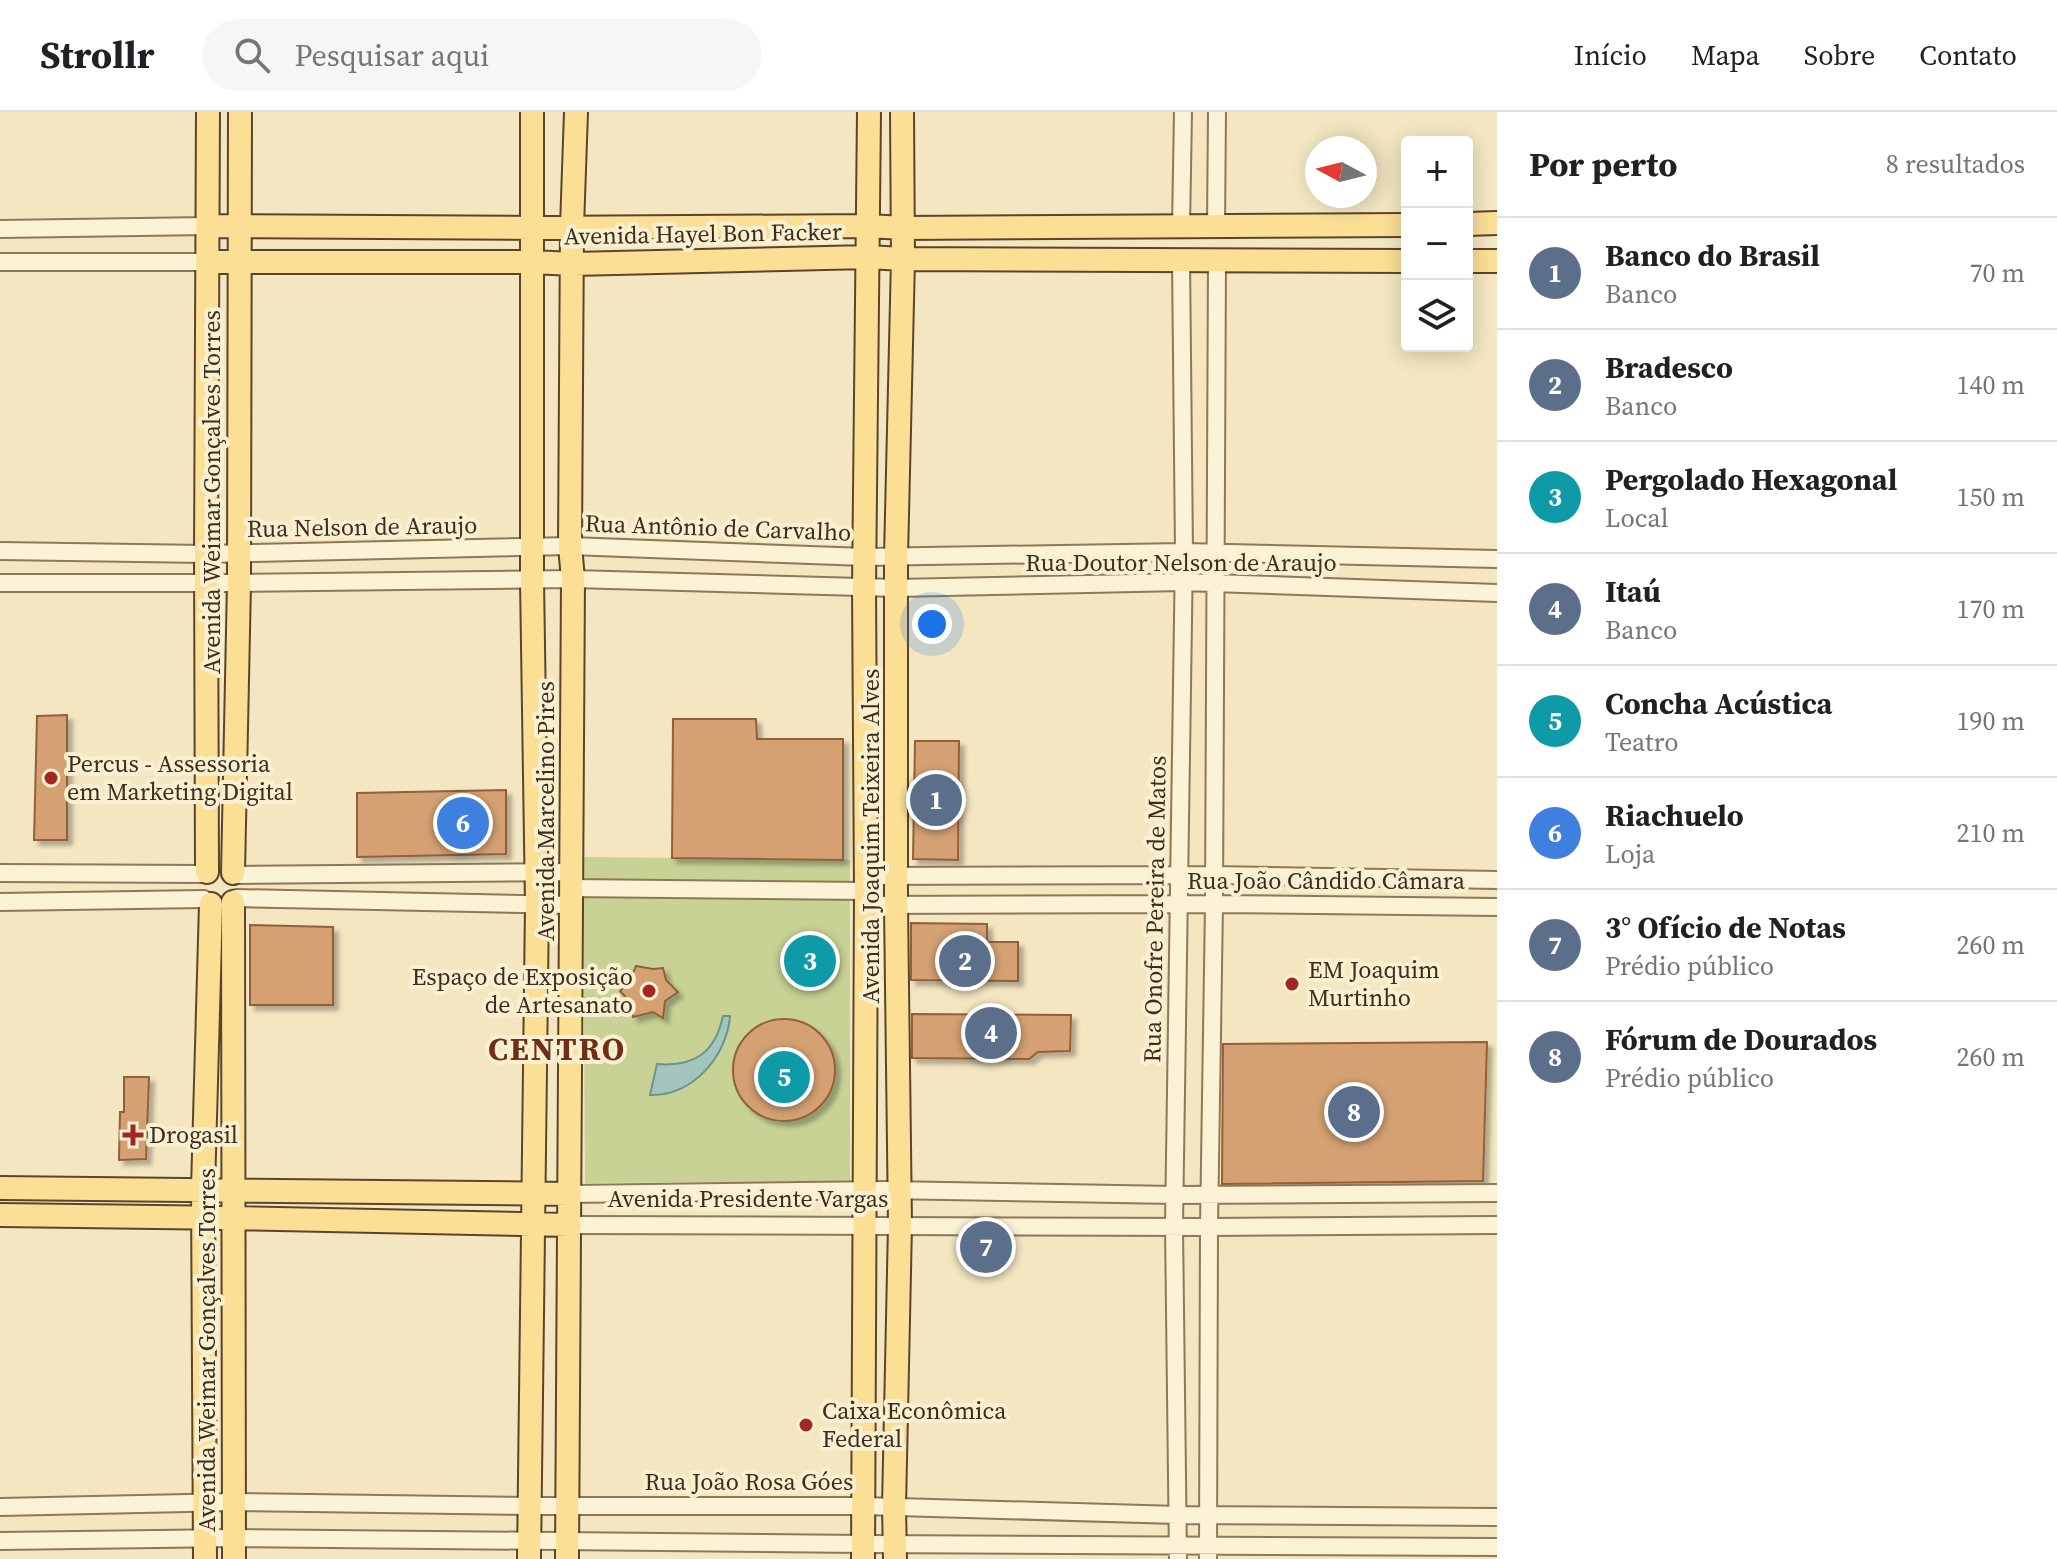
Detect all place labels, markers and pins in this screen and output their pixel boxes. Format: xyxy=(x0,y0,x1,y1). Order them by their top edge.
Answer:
place label: Percus - Assessoria em Marketing Digital xyxy=(67,747,293,808)
marker: Percus - Assessoria em Marketing Digital xyxy=(42,769,60,787)
pin: 1 xyxy=(910,770,962,830)
pin: 6 xyxy=(437,793,489,853)
pin: 3 xyxy=(784,931,836,991)
pin: 2 xyxy=(939,931,991,991)
place label: EM Joaquim Murtinho xyxy=(1308,953,1440,1014)
place label: Espaço de Exposição de Artesanato xyxy=(412,960,633,1021)
marker: EM Joaquim Murtinho xyxy=(1283,975,1301,993)
marker: Espaço de Exposição de Artesanato xyxy=(640,982,658,1000)
pin: 4 xyxy=(965,1003,1017,1063)
pin: 5 xyxy=(758,1047,810,1107)
pin: 8 xyxy=(1328,1082,1380,1142)
place label: Drogasil xyxy=(149,1118,238,1151)
marker: Drogasil xyxy=(124,1126,142,1144)
pin: 7 xyxy=(960,1217,1012,1277)
place label: Caixa Econômica Federal xyxy=(822,1394,1007,1455)
marker: Caixa Econômica Federal xyxy=(797,1416,815,1434)

